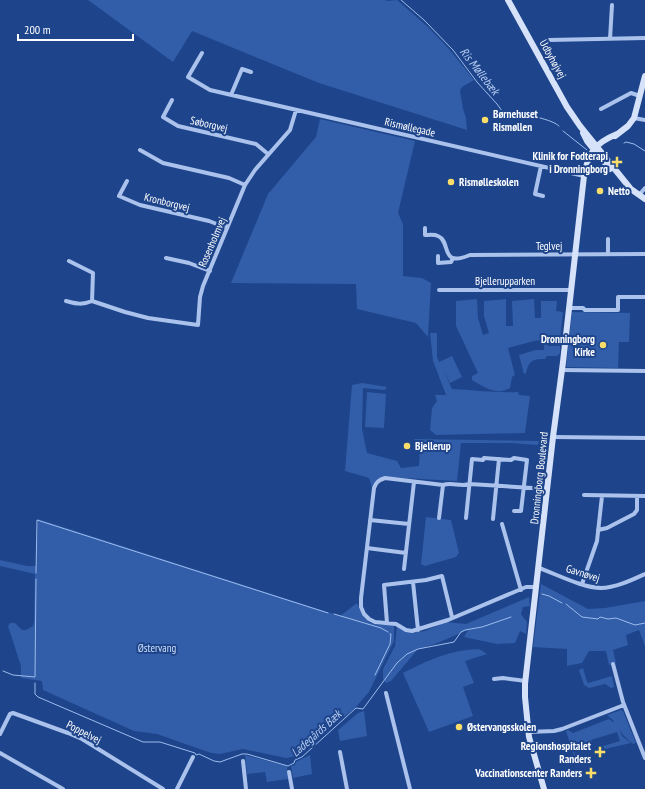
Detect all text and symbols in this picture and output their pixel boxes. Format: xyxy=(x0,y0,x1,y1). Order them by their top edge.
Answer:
scale bar xyxy=(18,16,133,42)
text: 200 m xyxy=(24,22,51,37)
street label: Udbyhøjvej xyxy=(537,37,569,81)
water label: Ris Møllebæk xyxy=(457,44,504,99)
place label: Børnehuset Rismøllen xyxy=(493,107,539,134)
street label: Søborgvej xyxy=(189,113,229,135)
street label: Rismøllegade xyxy=(383,114,437,140)
marker: Børnehuset Rismøllen xyxy=(480,115,490,125)
place label: Klinik for Fodterapi i Dronningborg xyxy=(532,149,609,176)
marker: Klinik for Fodterapi i Dronningborg xyxy=(611,156,623,168)
place label: Rismølleskolen xyxy=(459,175,519,189)
marker: Rismølleskolen xyxy=(446,177,456,187)
place label: Netto xyxy=(608,184,630,198)
marker: Netto xyxy=(595,186,605,196)
street label: Kronborgvej xyxy=(143,190,191,214)
street label: Rosenholmvej xyxy=(195,215,229,269)
street label: Teglvej xyxy=(536,239,562,253)
street label: Bjellerupparken xyxy=(475,274,535,288)
place label: Dronningborg Kirke xyxy=(541,332,595,359)
marker: Dronningborg Kirke xyxy=(598,340,608,350)
street label: Dronningborg Boulevard xyxy=(527,431,551,525)
place label: Bjellerup xyxy=(415,439,451,453)
marker: Bjellerup xyxy=(402,441,412,451)
street label: Gavnøvej xyxy=(564,561,602,585)
park label: Østervang xyxy=(138,641,176,655)
water label: Ladegårds Bæk xyxy=(288,706,345,760)
street label: Poppelvej xyxy=(64,717,104,747)
place label: Østervangsskolen xyxy=(467,720,536,734)
marker: Østervangsskolen xyxy=(454,722,464,732)
place label: Regionshospitalet Randers xyxy=(521,739,592,766)
marker: Regionshospitalet Randers xyxy=(594,746,606,758)
place label: Vaccinationscenter Randers xyxy=(474,766,582,780)
marker: Vaccinationscenter Randers xyxy=(585,767,597,779)

